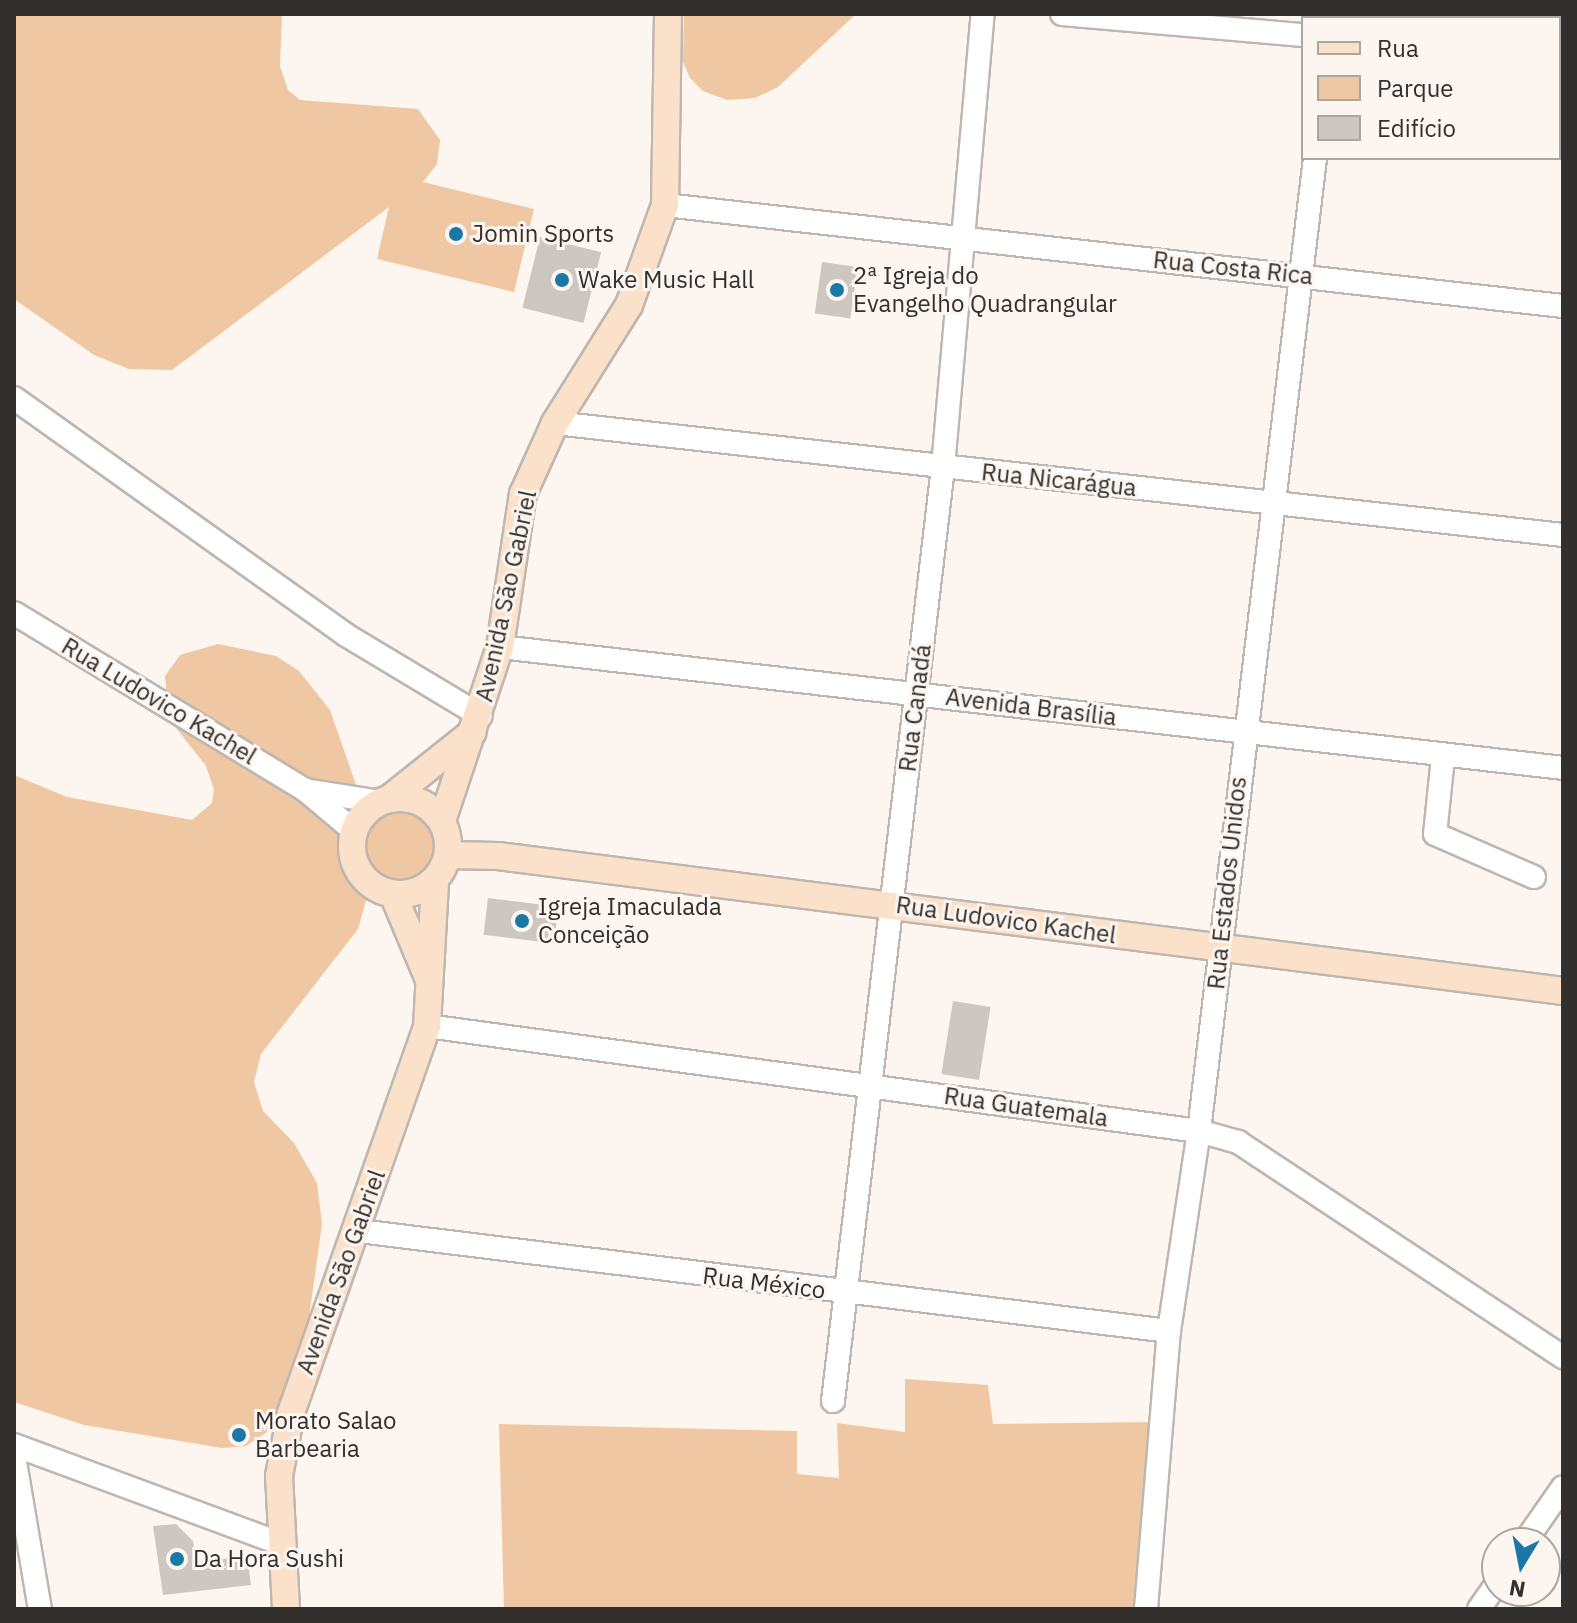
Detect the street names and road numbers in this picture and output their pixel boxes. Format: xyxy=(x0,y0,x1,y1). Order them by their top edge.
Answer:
street label: Rua Costa Rica xyxy=(1152,245,1314,291)
street label: Rua Nicarágua xyxy=(980,458,1138,502)
street label: Avenida São Gabriel xyxy=(470,488,542,704)
street label: Rua Ludovico Kachel xyxy=(56,631,262,771)
street label: Rua Canadá xyxy=(893,643,937,773)
street label: Avenida Brasília xyxy=(944,682,1118,732)
street label: Rua Estados Unidos xyxy=(1202,775,1252,991)
street label: Rua Ludovico Kachel xyxy=(894,890,1118,950)
street label: Rua Guatemala xyxy=(942,1081,1110,1133)
street label: Avenida São Gabriel xyxy=(291,1166,391,1378)
street label: Rua México xyxy=(701,1261,827,1305)

